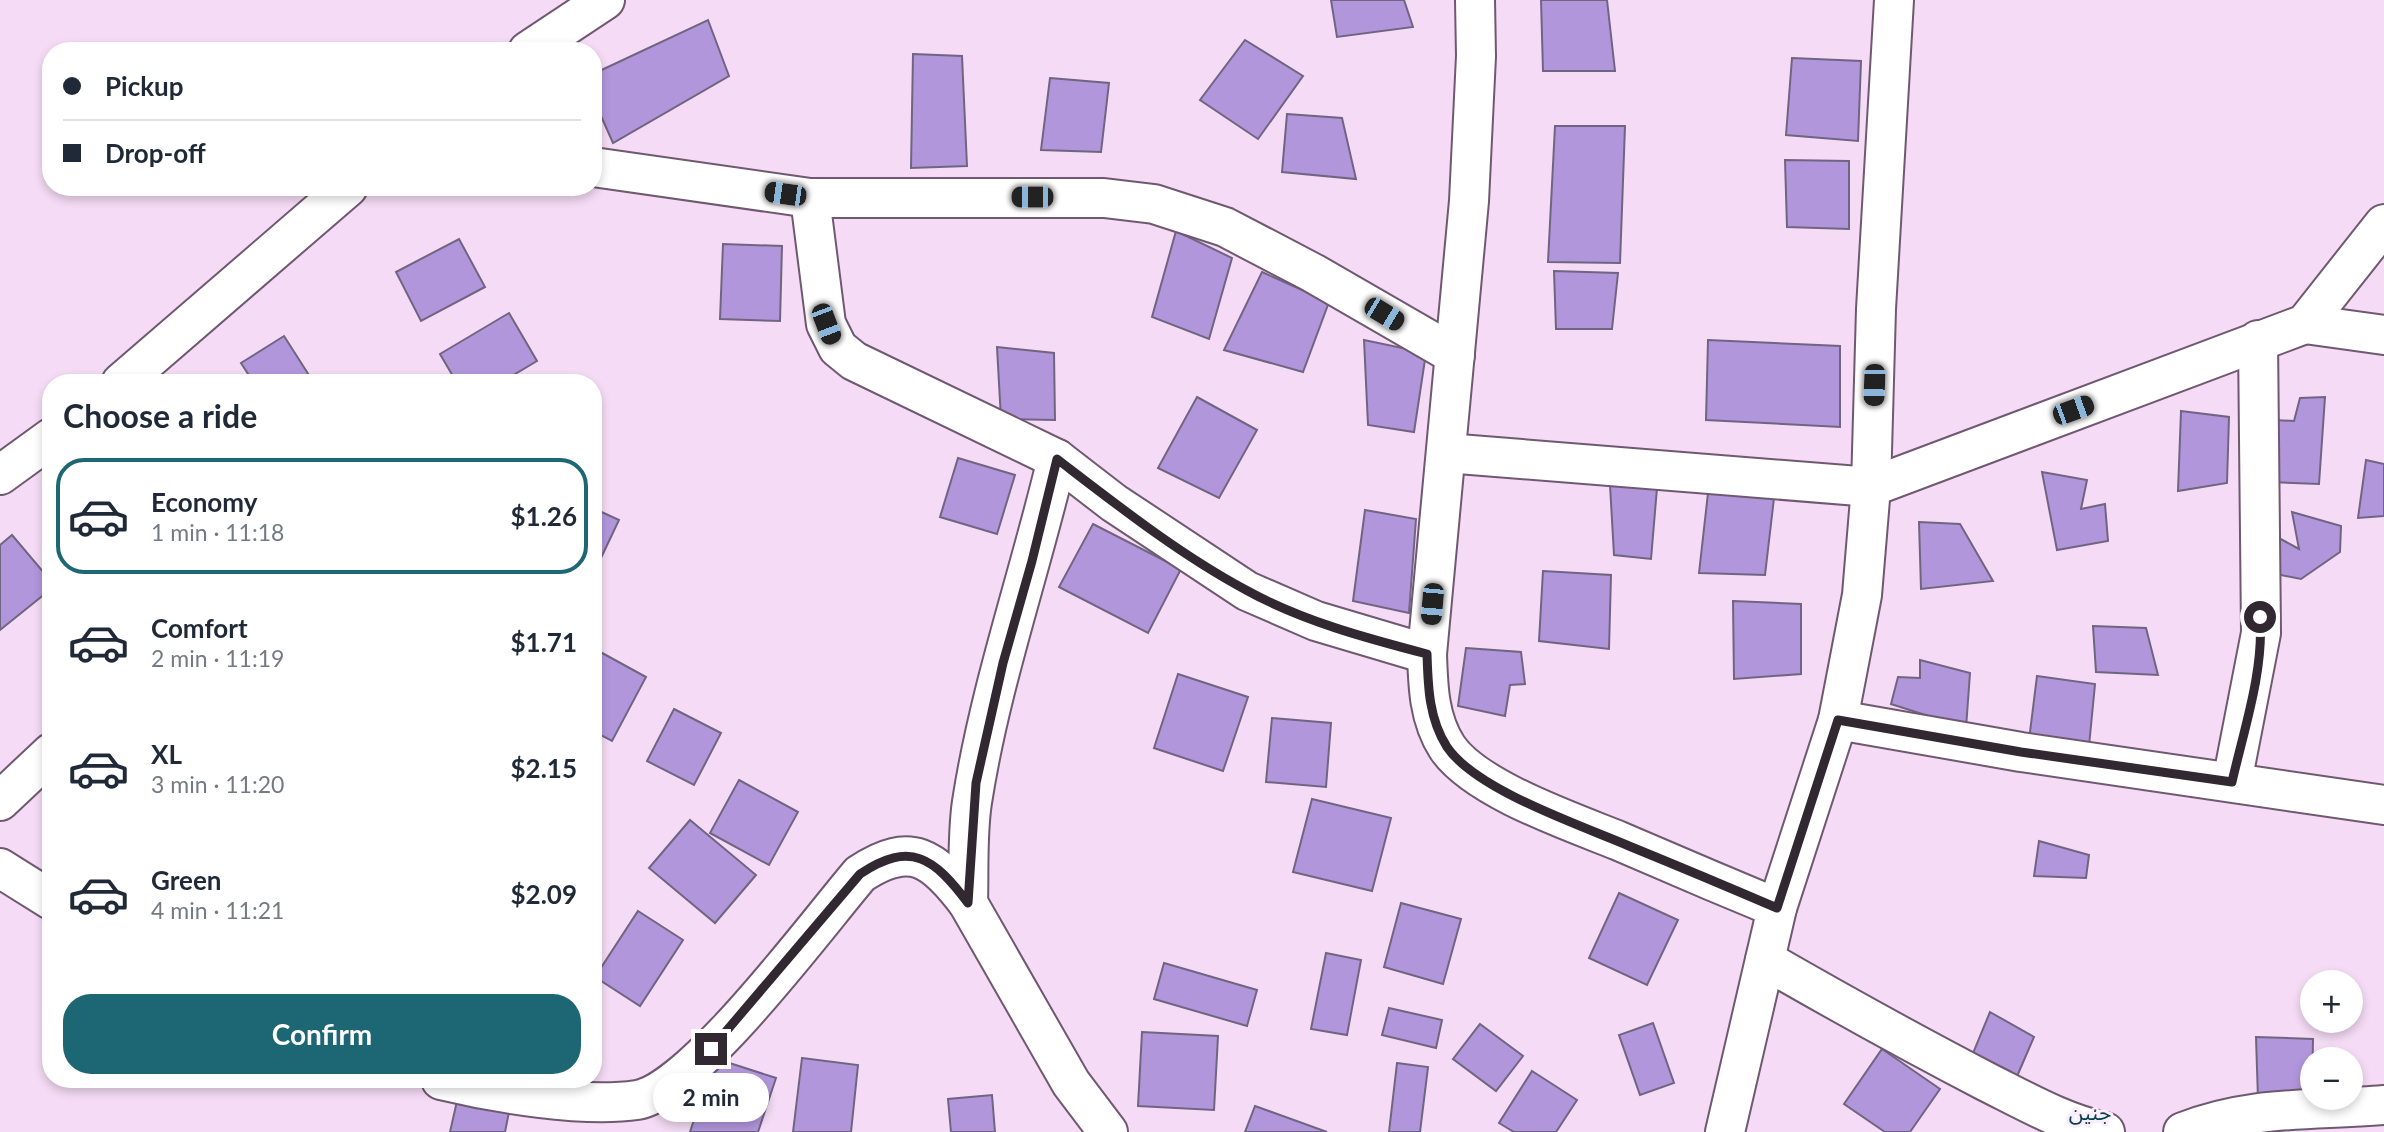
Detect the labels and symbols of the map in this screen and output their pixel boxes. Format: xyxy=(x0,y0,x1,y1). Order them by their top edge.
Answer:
car xyxy=(763,181,808,207)
car xyxy=(1012,187,1054,208)
car xyxy=(1361,294,1408,334)
car xyxy=(809,301,844,347)
car xyxy=(1863,364,1886,406)
car xyxy=(2050,393,2097,427)
car xyxy=(1420,582,1445,626)
route start xyxy=(2244,601,2276,633)
route end xyxy=(695,1033,727,1065)
callout: 2 min xyxy=(653,1074,769,1122)
district label: جنين xyxy=(2069,1099,2111,1125)

